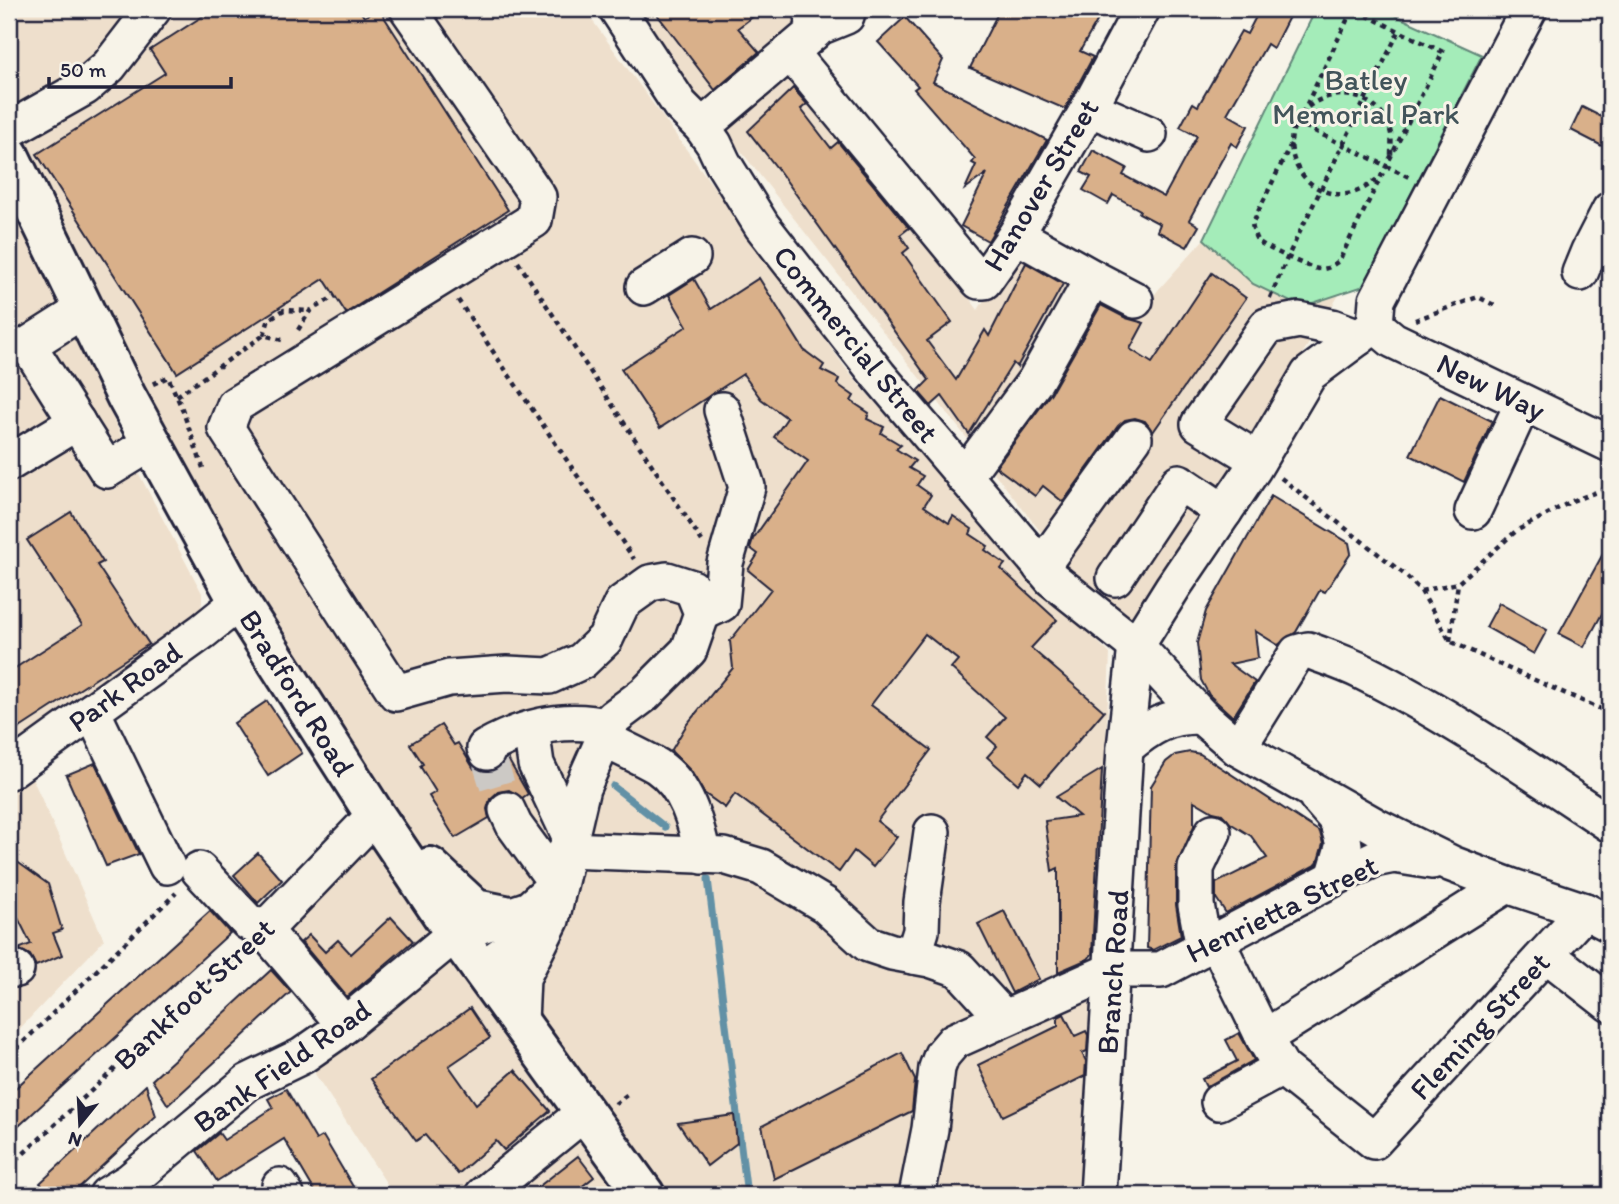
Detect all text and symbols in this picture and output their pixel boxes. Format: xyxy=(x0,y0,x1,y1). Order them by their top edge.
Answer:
scale bar xyxy=(49,46,231,90)
text: 50 m xyxy=(60,57,107,82)
park label: Batley Memorial Park xyxy=(1272,61,1460,132)
street label: Hanover Street xyxy=(975,92,1107,278)
street label: Commercial Street xyxy=(766,238,947,450)
street label: New Way xyxy=(1431,344,1552,429)
street label: Bradford Road xyxy=(231,603,363,783)
street label: Park Road xyxy=(61,633,189,740)
street label: Henrietta Street xyxy=(1180,846,1384,971)
street label: Branch Road xyxy=(1088,888,1137,1055)
street label: Bankfoot Street xyxy=(105,910,282,1078)
street label: Fleming Street xyxy=(1402,944,1558,1107)
street label: Bank Field Road xyxy=(186,991,378,1140)
north arrow xyxy=(46,1088,116,1158)
text: N xyxy=(65,1127,85,1153)

